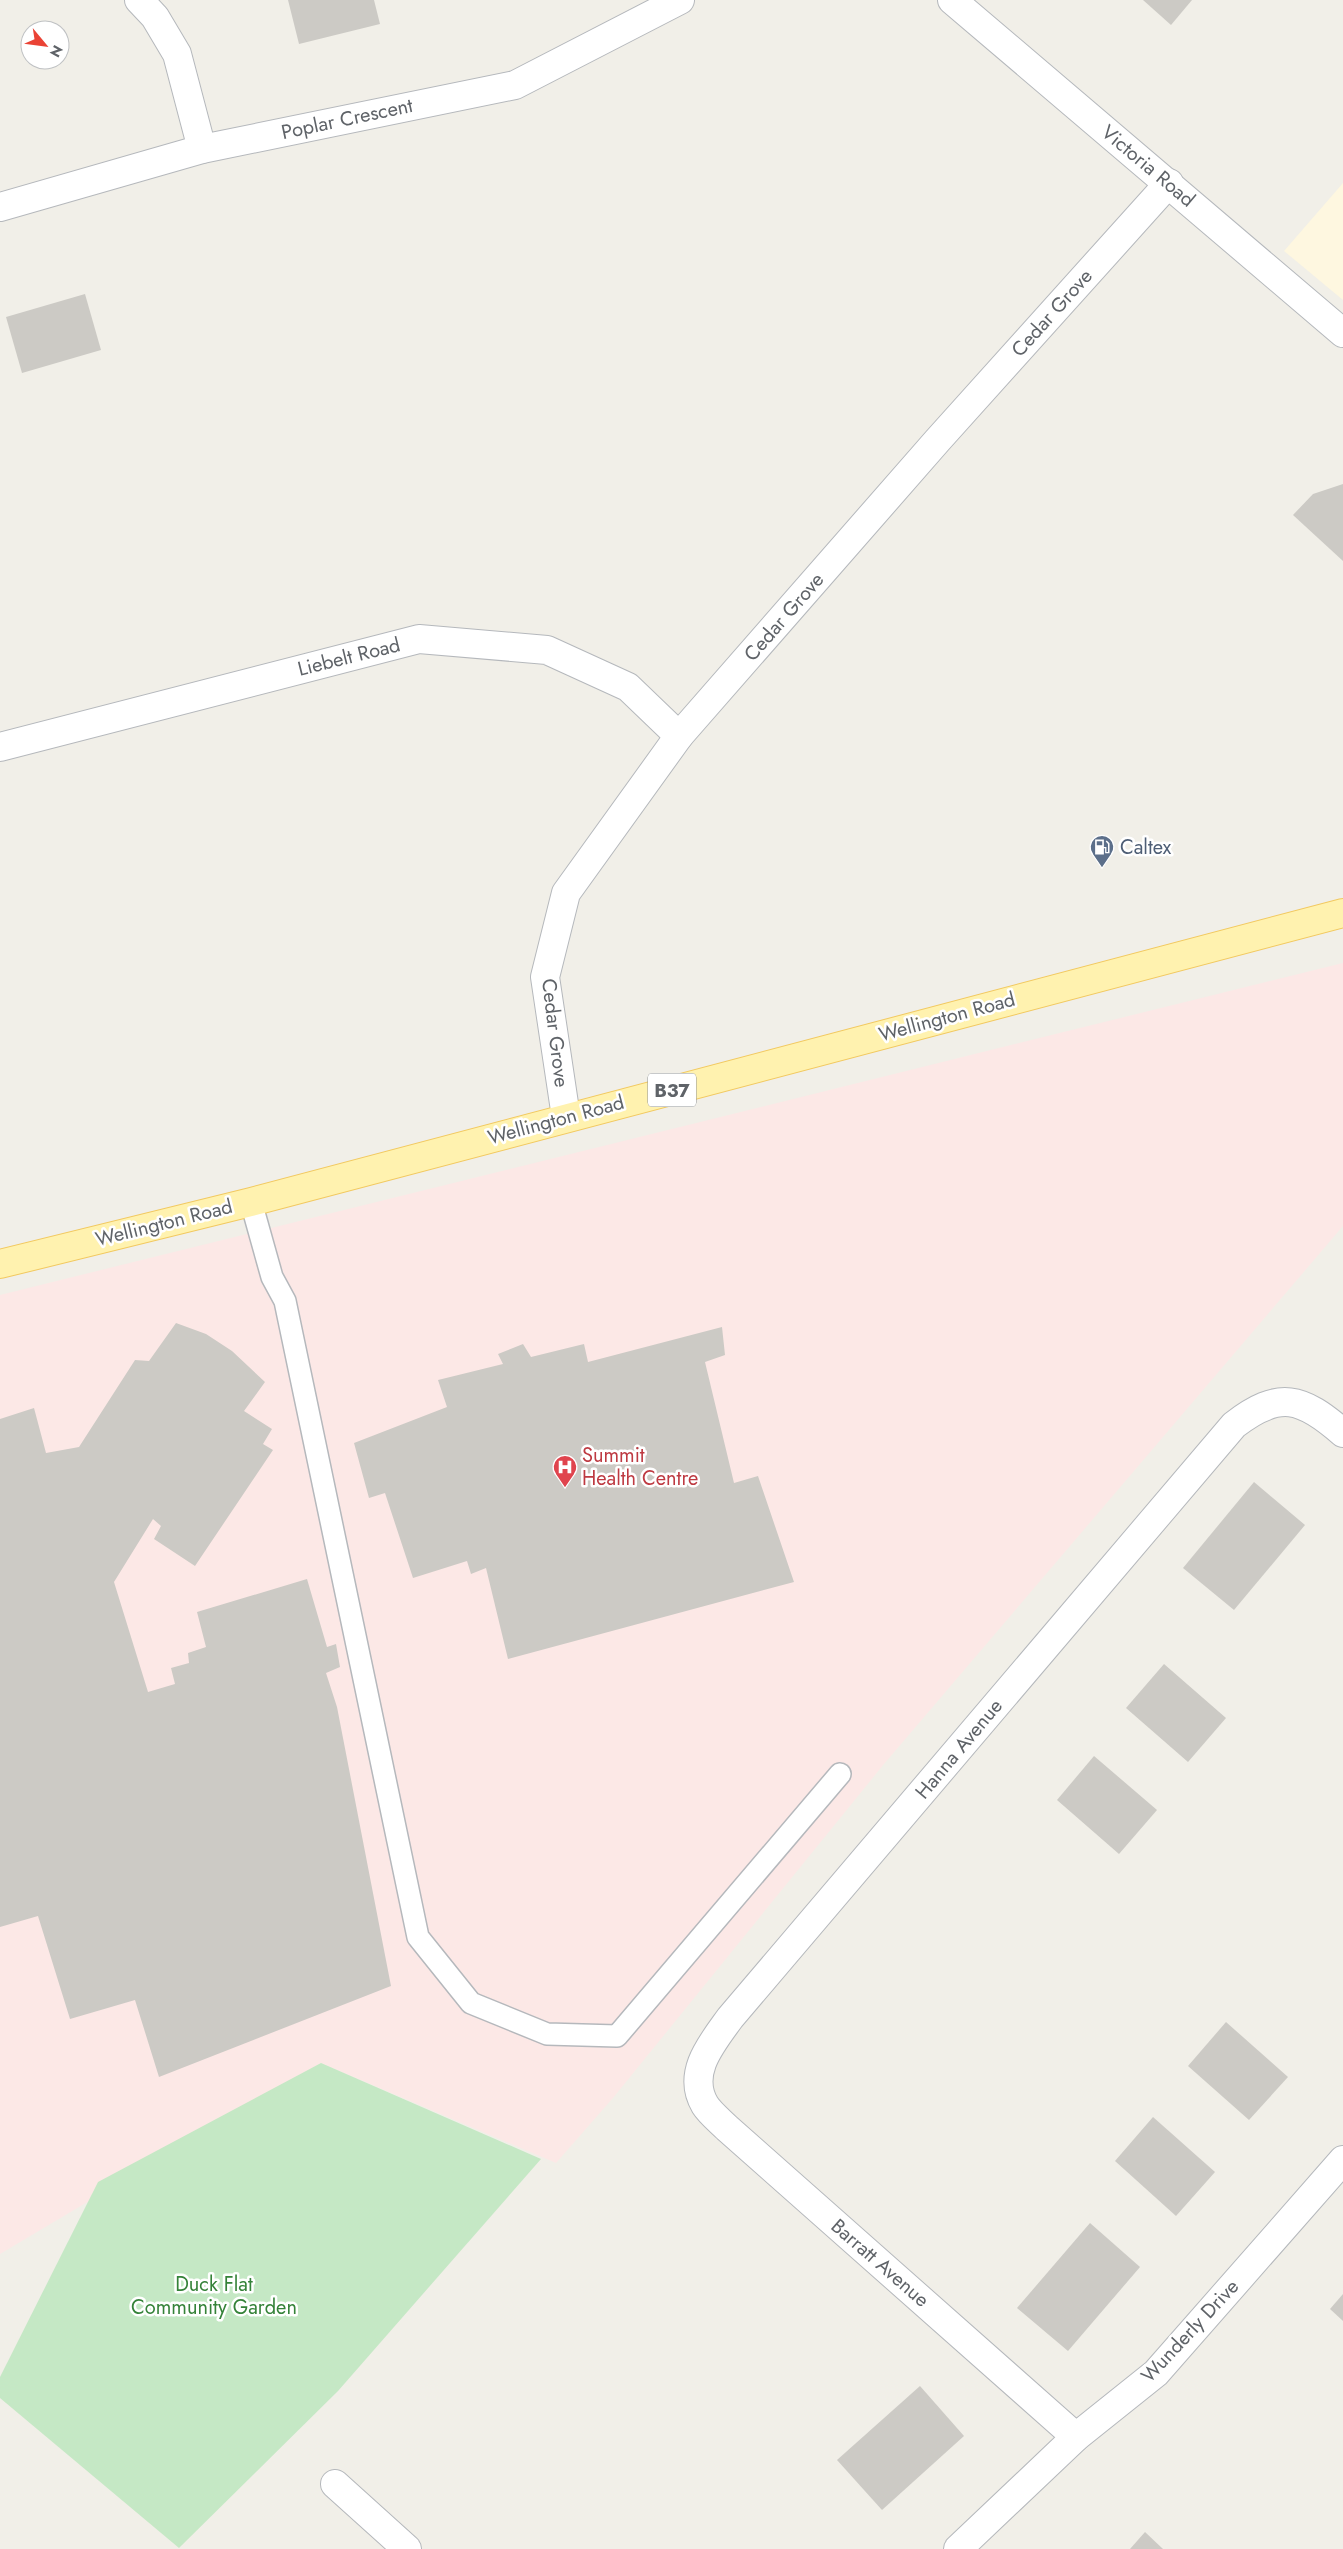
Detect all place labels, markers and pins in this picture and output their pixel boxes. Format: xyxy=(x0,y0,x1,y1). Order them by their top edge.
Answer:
place label: Caltex xyxy=(1120,833,1172,862)
fuel station icon: Caltex xyxy=(1089,834,1115,868)
place label: Summit Health Centre xyxy=(582,1441,698,1493)
hospital icon: Summit Health Centre xyxy=(552,1454,578,1488)

